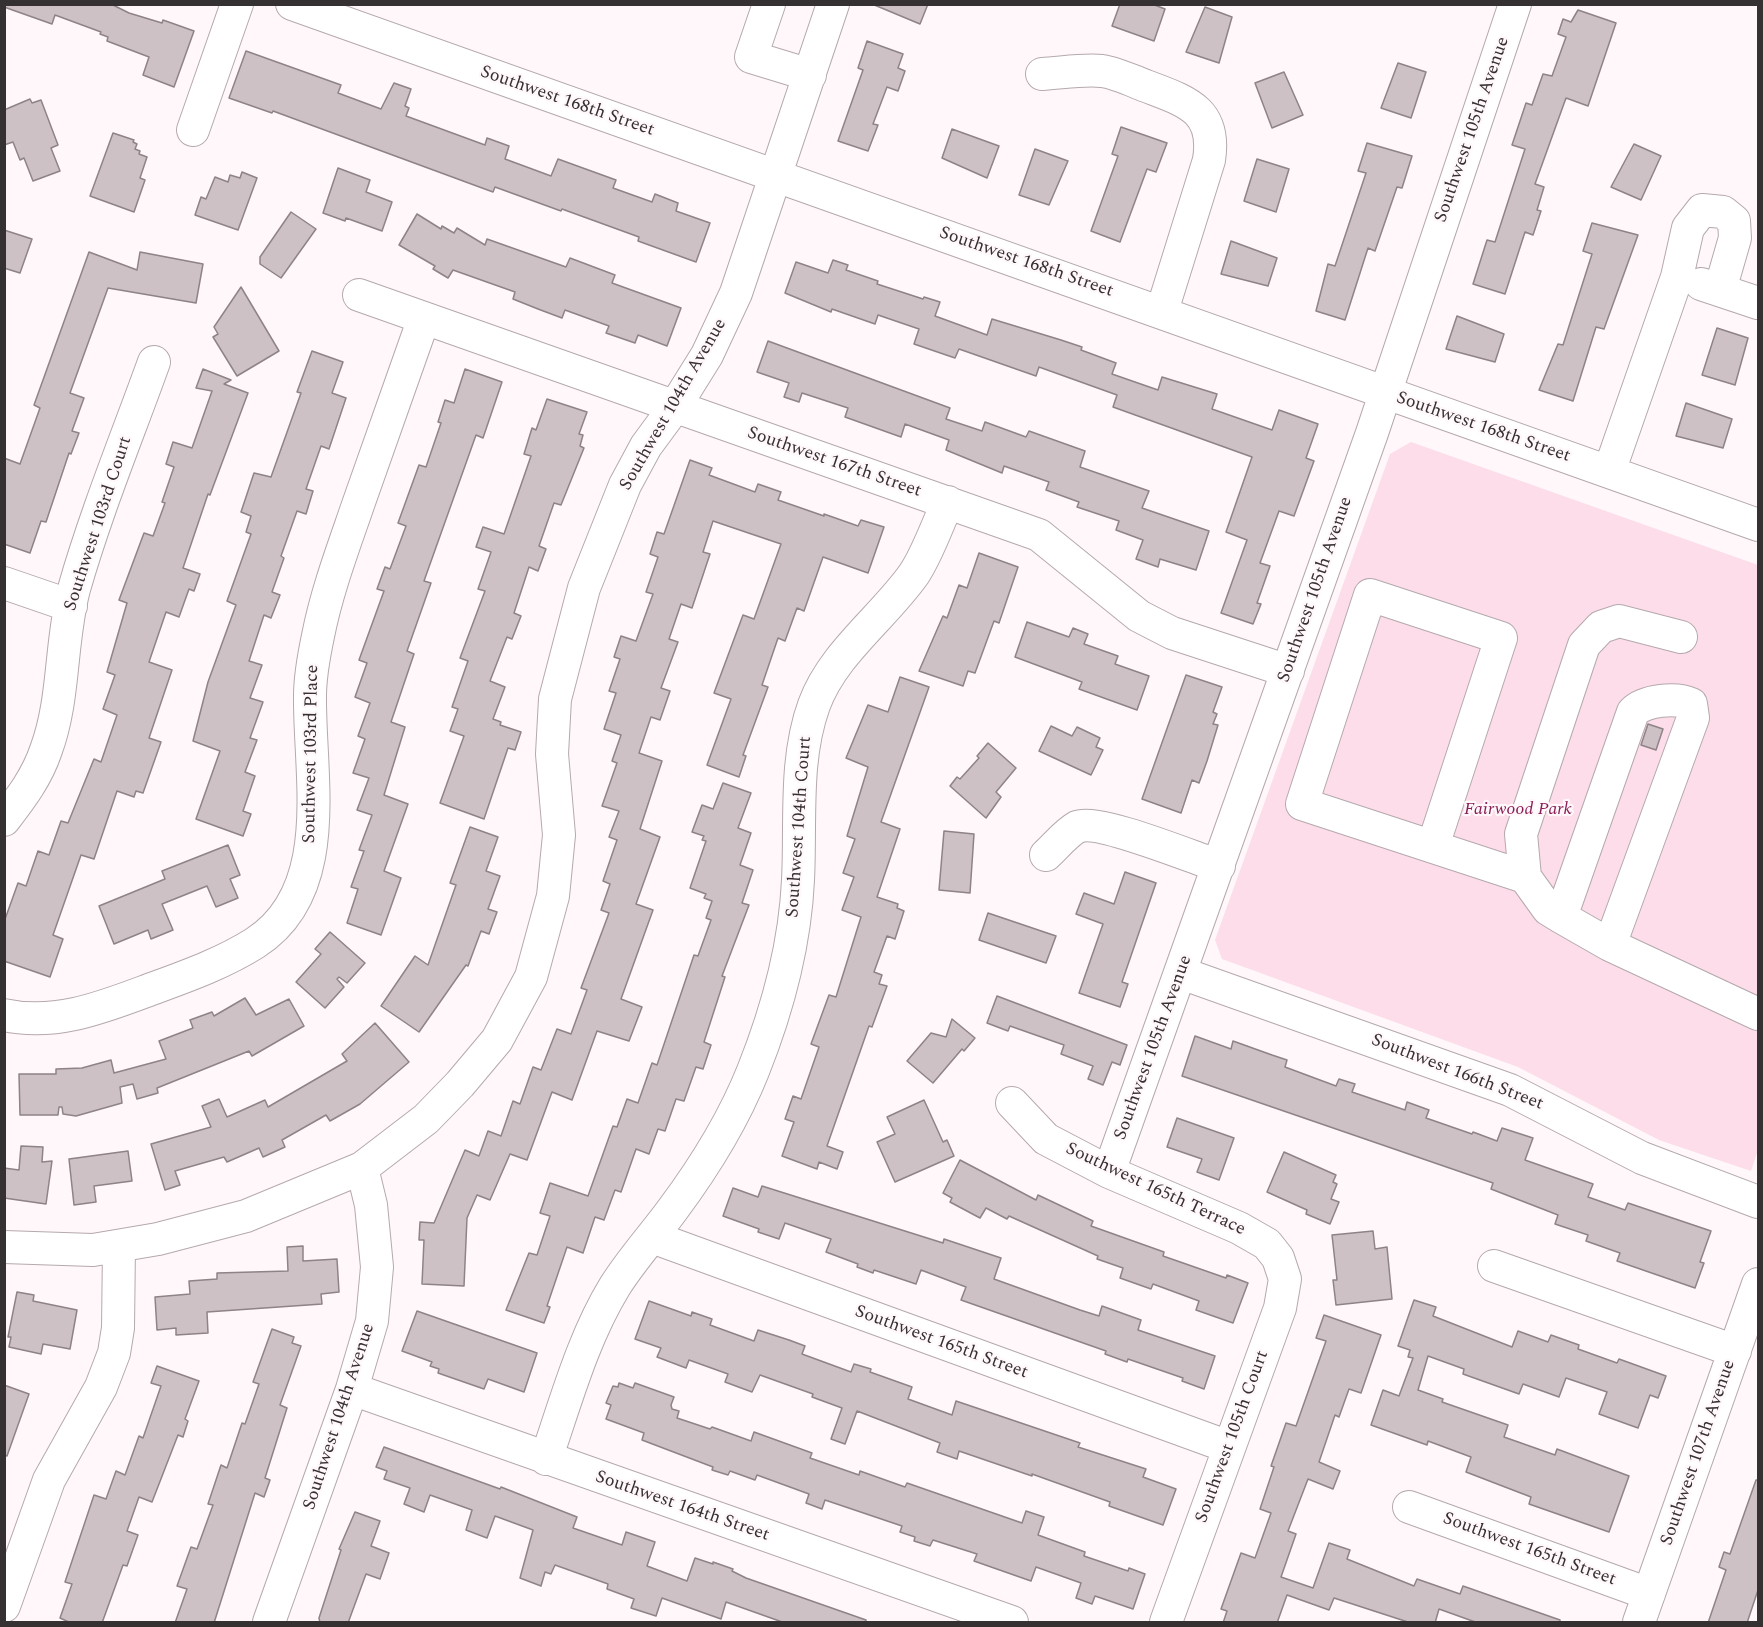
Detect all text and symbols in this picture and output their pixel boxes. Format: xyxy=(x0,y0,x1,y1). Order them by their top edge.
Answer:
street label: Southwest 105th Avenue xyxy=(1431,34,1515,226)
street label: Southwest 168th Street xyxy=(477,62,657,142)
street label: Southwest 168th Street xyxy=(936,223,1116,303)
street label: Southwest 104th Avenue xyxy=(616,315,732,495)
street label: Southwest 168th Street xyxy=(1393,388,1573,468)
street label: Southwest 167th Street xyxy=(744,423,924,503)
street label: Southwest 103rd Court xyxy=(61,434,137,614)
street label: Southwest 105th Avenue xyxy=(1274,494,1358,686)
street label: Southwest 103rd Place xyxy=(300,664,324,844)
street label: Southwest 104th Court xyxy=(783,736,817,918)
park label: Fairwood Park xyxy=(1464,799,1572,821)
street label: Southwest 105th Avenue xyxy=(1111,953,1197,1143)
street label: Southwest 166th Street xyxy=(1368,1030,1546,1116)
street label: Southwest 165th Terrace xyxy=(1062,1139,1248,1241)
street label: Southwest 165th Street xyxy=(851,1302,1031,1384)
street label: Southwest 104th Avenue xyxy=(300,1321,380,1513)
street label: Southwest 105th Court xyxy=(1192,1348,1274,1526)
street label: Southwest 107th Avenue xyxy=(1657,1357,1741,1549)
street label: Southwest 164th Street xyxy=(592,1467,772,1547)
street label: Southwest 165th Street xyxy=(1439,1509,1619,1591)

